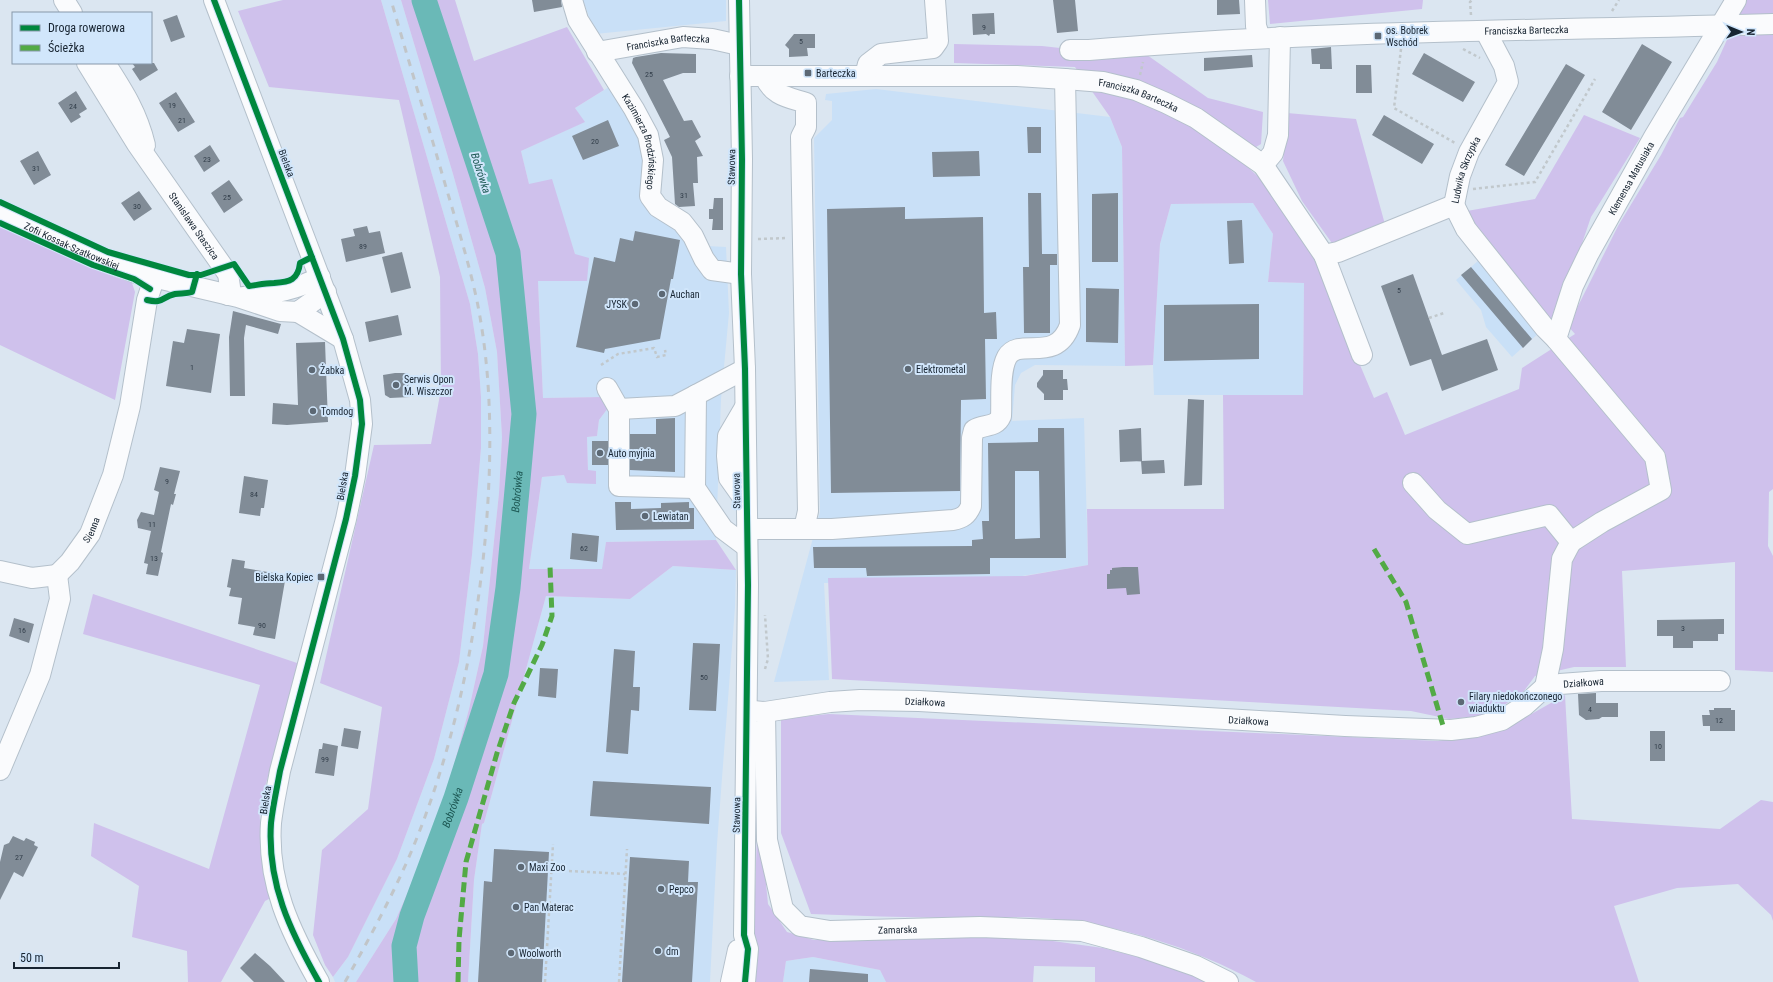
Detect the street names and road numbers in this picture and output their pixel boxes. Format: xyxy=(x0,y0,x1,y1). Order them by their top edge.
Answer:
street label: Franciszka Barteczka xyxy=(1484,24,1569,37)
street label: Franciszka Barteczka xyxy=(626,32,710,53)
street label: Franciszka Barteczka xyxy=(1098,77,1180,114)
street label: Kazimierza Brodzińskiego xyxy=(620,92,658,190)
street label: Ludwika Skrzypka xyxy=(1449,135,1483,204)
street label: Klemensa Matusiaka xyxy=(1606,140,1656,217)
street label: Bielska xyxy=(276,148,297,179)
street label: Stawowa xyxy=(726,149,737,185)
street label: Stanisława Staszica xyxy=(167,190,221,262)
street label: Zofii Kossak-Szatkowskiej xyxy=(23,220,121,272)
street label: Bielska xyxy=(335,471,350,501)
street label: Stawowa xyxy=(731,473,742,509)
street label: Sienna xyxy=(81,516,102,545)
street label: Działkowa xyxy=(1563,676,1604,690)
street label: Działkowa xyxy=(905,696,946,709)
street label: Działkowa xyxy=(1228,714,1269,728)
street label: Bielska xyxy=(258,785,273,815)
street label: Stawowa xyxy=(731,797,742,833)
street label: Zamarska xyxy=(878,924,918,936)

